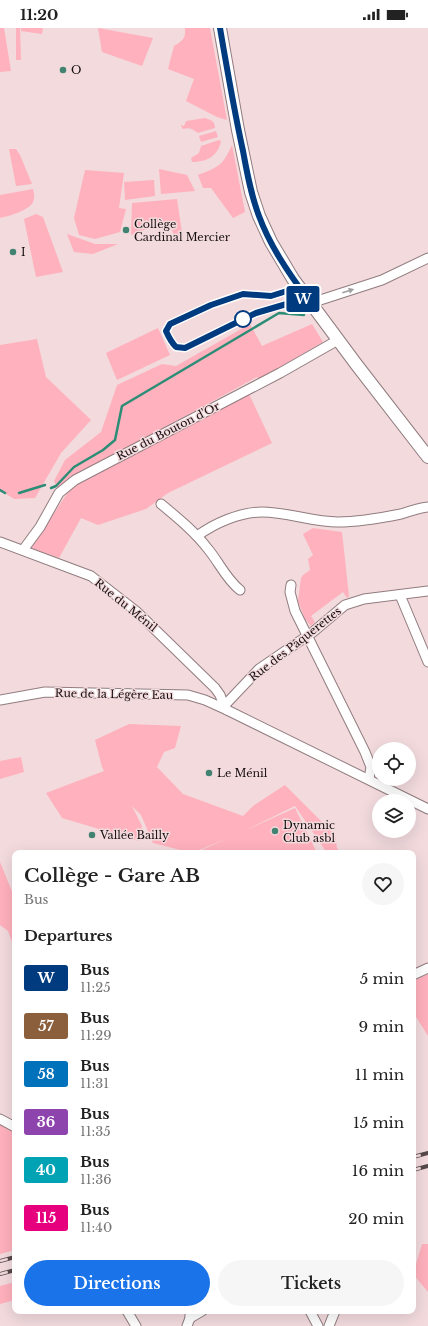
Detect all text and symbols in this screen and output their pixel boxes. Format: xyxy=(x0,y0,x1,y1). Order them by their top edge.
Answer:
text: 11:20 xyxy=(20,5,58,24)
place label: O xyxy=(71,63,81,77)
marker: O xyxy=(58,65,68,75)
place label: Collège Cardinal Mercier xyxy=(134,217,231,244)
marker: Collège Cardinal Mercier xyxy=(121,225,131,235)
place label: I xyxy=(21,245,26,259)
marker: I xyxy=(8,247,18,257)
line badge: W xyxy=(290,286,316,312)
one-way arrow xyxy=(343,288,355,294)
text: W xyxy=(294,290,312,308)
unlabelled marker xyxy=(234,310,252,328)
street label: Rue du Bouton d'Or xyxy=(114,399,223,463)
street label: Rue du Ménil xyxy=(92,576,160,635)
street label: Rue des Pâquerettes xyxy=(246,604,344,684)
street label: Rue de la Légère Eau xyxy=(55,686,174,702)
map controls xyxy=(372,742,416,838)
button: locate xyxy=(372,742,416,786)
place label: Le Ménil xyxy=(217,766,268,780)
marker: Le Ménil xyxy=(204,768,214,778)
button: layers xyxy=(372,794,416,838)
place label: Dynamic Club asbl xyxy=(283,818,335,845)
marker: Dynamic Club asbl xyxy=(270,826,280,836)
place label: Vallée Bailly xyxy=(99,828,169,842)
marker: Vallée Bailly xyxy=(87,830,97,840)
button: heart xyxy=(362,863,404,905)
text: Collège - Gare AB xyxy=(24,864,200,887)
text: Bus xyxy=(24,891,49,908)
text: Departures xyxy=(24,926,113,945)
text: Bus xyxy=(80,960,110,979)
text: W xyxy=(37,969,55,987)
text: 5 min xyxy=(360,969,404,988)
text: 11:25 xyxy=(80,979,111,996)
text: Bus xyxy=(80,1008,110,1027)
text: 57 xyxy=(38,1017,54,1035)
text: 9 min xyxy=(359,1017,404,1036)
text: 11:29 xyxy=(80,1027,112,1044)
text: Bus xyxy=(80,1056,110,1075)
text: 58 xyxy=(37,1065,55,1083)
text: 11 min xyxy=(355,1065,404,1084)
text: 11:31 xyxy=(80,1075,109,1092)
text: Bus xyxy=(80,1104,110,1123)
text: 36 xyxy=(37,1113,55,1131)
text: 15 min xyxy=(353,1113,404,1132)
text: 11:35 xyxy=(80,1123,111,1140)
text: Bus xyxy=(80,1152,110,1171)
text: 40 xyxy=(36,1161,56,1179)
text: 16 min xyxy=(352,1161,404,1180)
text: 11:36 xyxy=(80,1171,112,1188)
text: Bus xyxy=(80,1200,110,1219)
text: 115 xyxy=(36,1209,56,1227)
text: 20 min xyxy=(348,1209,404,1228)
text: 11:40 xyxy=(80,1219,112,1236)
button: Directions xyxy=(24,1260,210,1306)
button: Tickets xyxy=(218,1260,404,1306)

